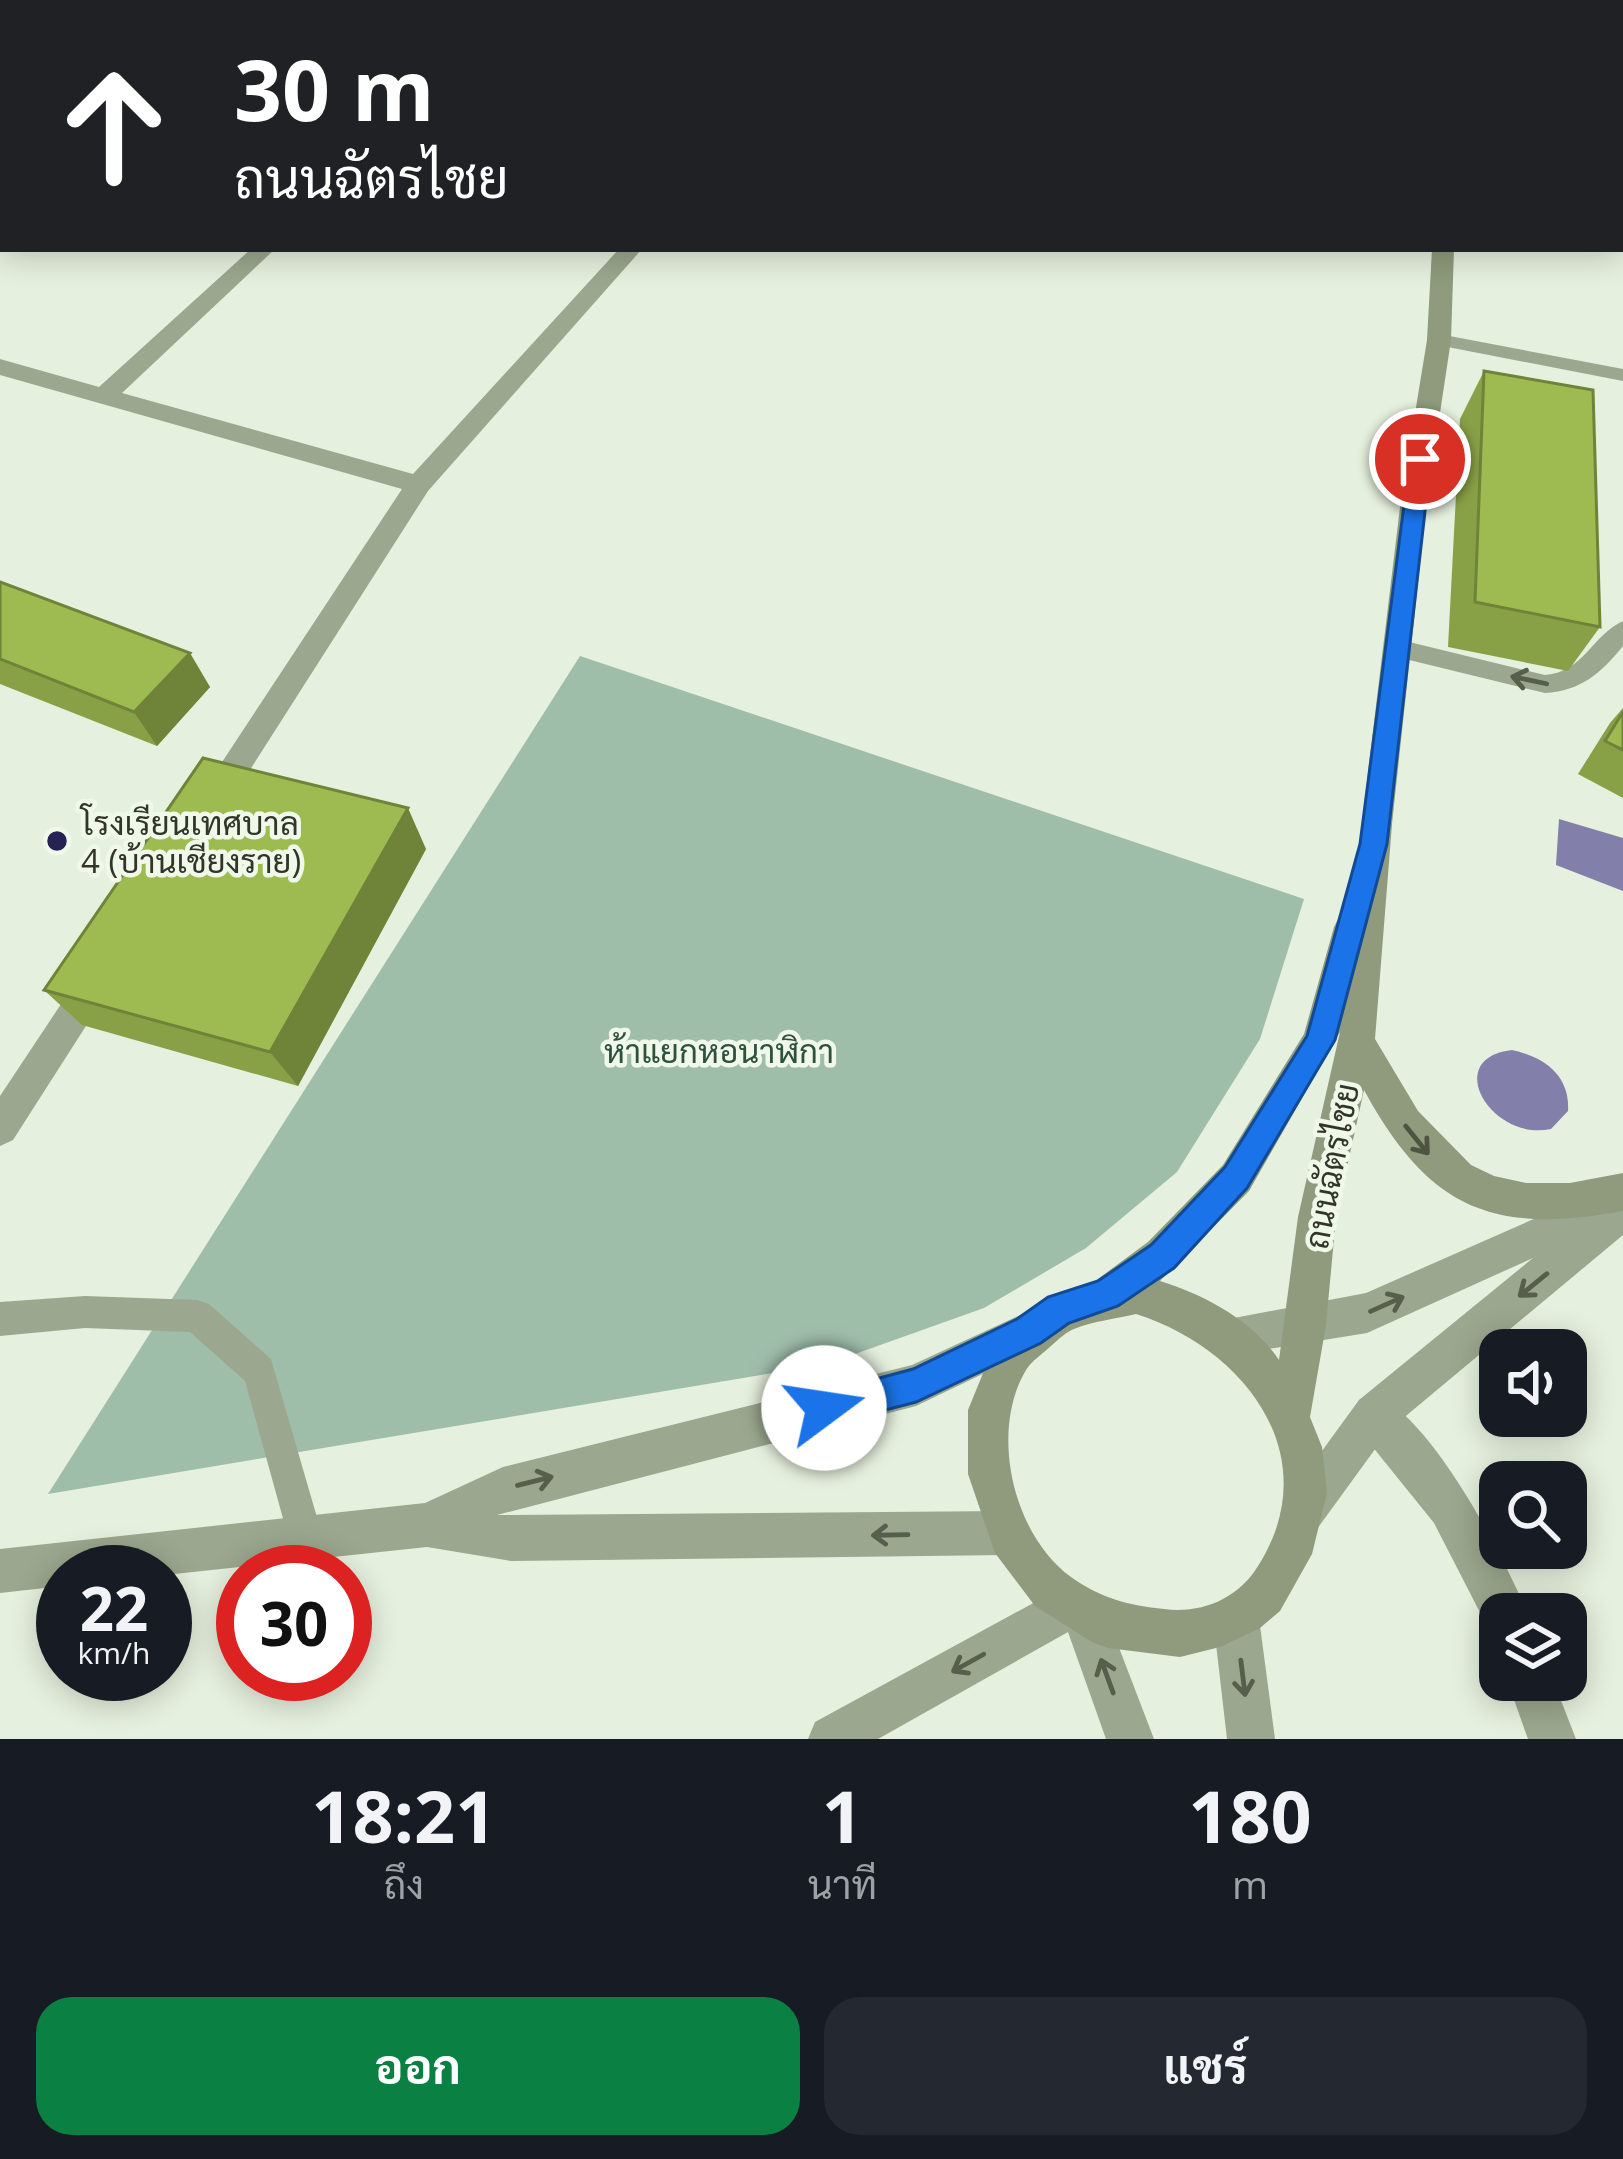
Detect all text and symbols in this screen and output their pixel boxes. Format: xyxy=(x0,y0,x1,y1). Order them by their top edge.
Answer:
text: 30 m xyxy=(234,31,434,146)
icon: ahead xyxy=(36,48,192,204)
text: ถนนฉัตรไชย xyxy=(234,140,509,214)
pin xyxy=(1369,408,1471,510)
icon: arrive xyxy=(1387,426,1453,492)
one-way arrow xyxy=(1511,667,1549,690)
place label: โรงเรียนเทศบาล 4 (บ้านเชียงราย) xyxy=(79,800,301,883)
marker: โรงเรียนเทศบาล 4 (บ้านเชียงราย) xyxy=(44,828,70,854)
park label: ห้าแยกหอนาฬิกา xyxy=(604,1028,834,1073)
street label: ถนนฉัตรไชย xyxy=(1293,1079,1369,1253)
one-way arrow xyxy=(1403,1124,1431,1155)
one-way arrow xyxy=(1517,1271,1549,1297)
one-way arrow xyxy=(1368,1291,1404,1313)
map controls xyxy=(1479,1329,1587,1701)
button: sound xyxy=(1479,1329,1587,1437)
position arrow xyxy=(761,1345,887,1471)
button: search xyxy=(1479,1461,1587,1569)
one-way arrow xyxy=(515,1469,553,1491)
one-way arrow xyxy=(871,1523,910,1546)
speed limit sign: 30 xyxy=(216,1545,372,1701)
text: 22 xyxy=(80,1567,148,1649)
button: layers xyxy=(1479,1593,1587,1701)
text: km/h xyxy=(78,1632,150,1673)
one-way arrow xyxy=(952,1652,987,1675)
one-way arrow xyxy=(1233,1658,1255,1697)
one-way arrow xyxy=(1094,1659,1116,1696)
text: 18:21 xyxy=(311,1766,496,1864)
text: 1 xyxy=(822,1766,863,1864)
text: 180 xyxy=(1188,1766,1312,1864)
text: ถึง xyxy=(384,1857,424,1910)
text: นาที xyxy=(808,1857,877,1910)
text: m xyxy=(1232,1857,1268,1910)
button: ออก xyxy=(36,1997,800,2135)
button: แชร์ xyxy=(824,1997,1587,2135)

